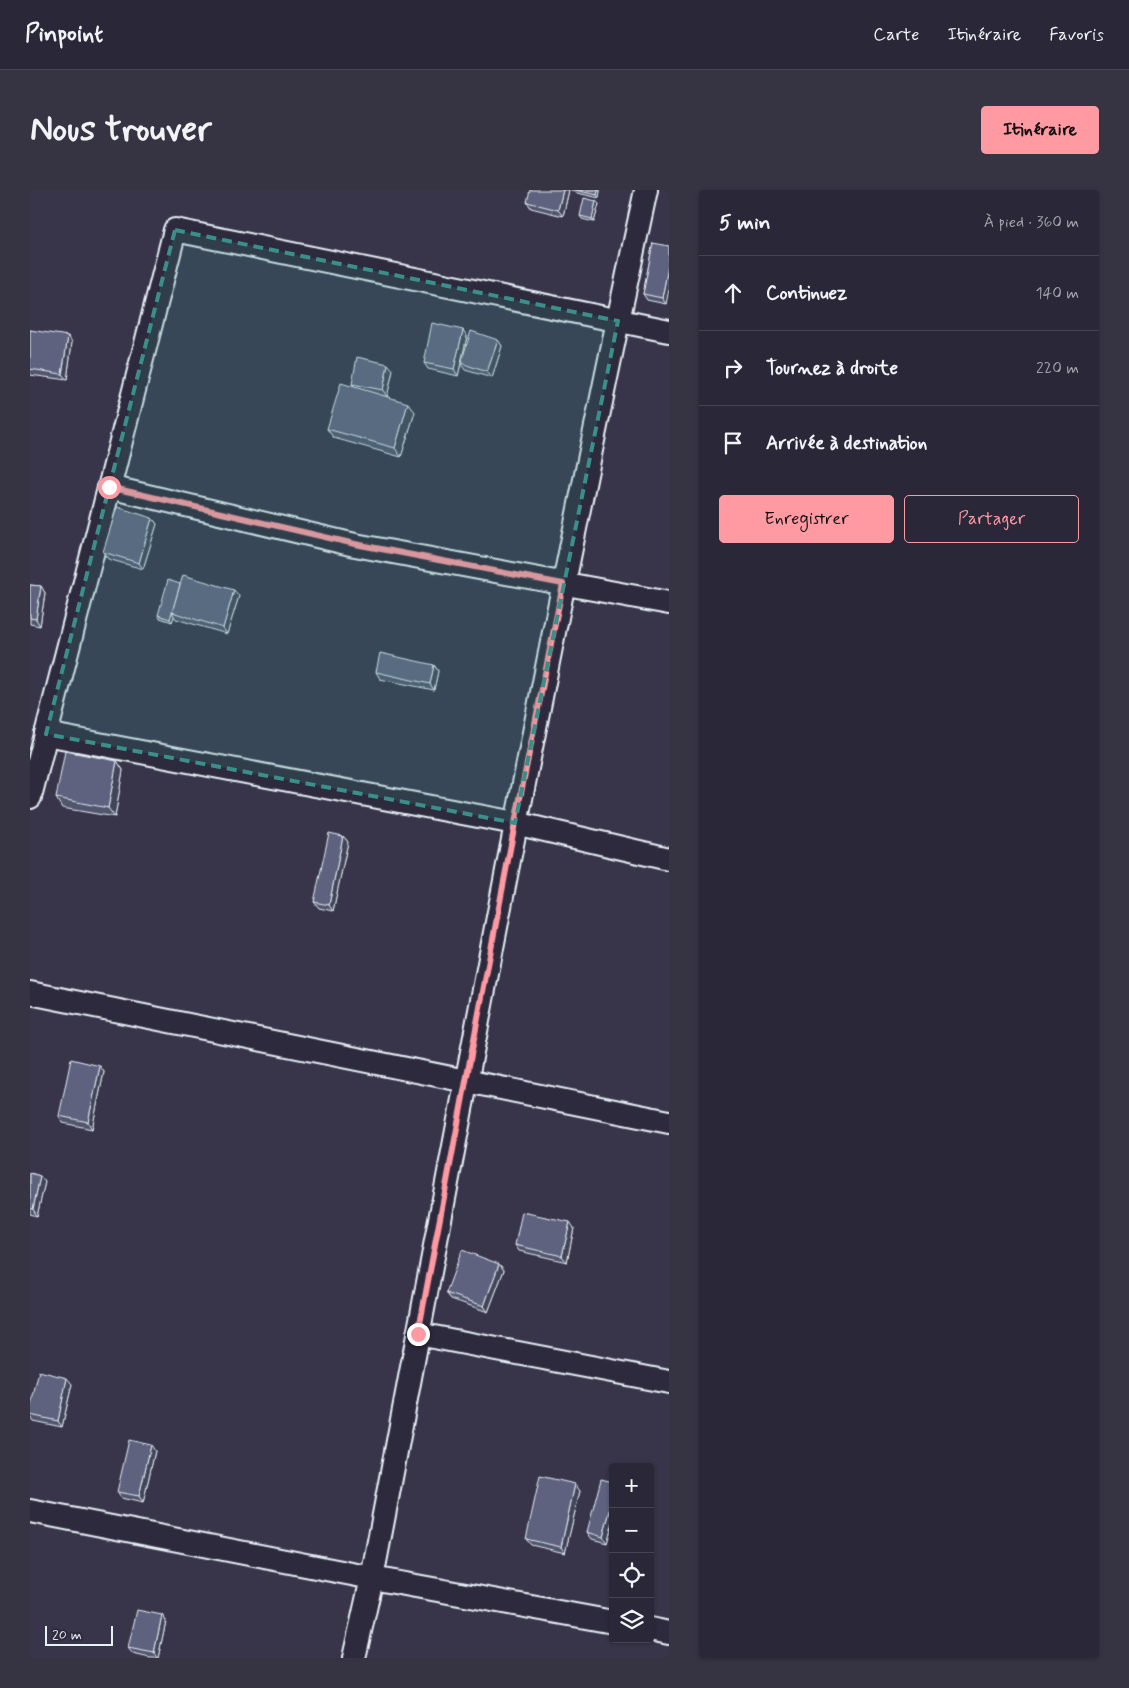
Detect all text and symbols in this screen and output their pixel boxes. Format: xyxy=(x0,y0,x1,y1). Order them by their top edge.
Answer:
text: Pinpoint xyxy=(25,19,103,50)
text: Carte xyxy=(873,23,919,47)
text: Itinéraire xyxy=(947,23,1021,47)
text: Favoris xyxy=(1049,23,1104,47)
button: Itinéraire xyxy=(981,106,1099,154)
text: Nous trouver xyxy=(30,107,212,153)
text: 5 min xyxy=(719,209,771,237)
text: À pied · 360 m xyxy=(984,212,1079,233)
icon: ahead xyxy=(719,279,747,307)
text: Continuez xyxy=(766,281,847,306)
text: 140 m xyxy=(1035,283,1079,304)
icon: right xyxy=(719,354,747,382)
text: Tournez à droite xyxy=(766,356,898,381)
text: 220 m xyxy=(1036,358,1079,379)
icon: arrive xyxy=(719,429,747,457)
text: Arrivée à destination xyxy=(766,431,927,456)
route start xyxy=(98,476,121,499)
button: Enregistrer xyxy=(719,495,894,543)
button: Partager xyxy=(904,495,1079,543)
route end xyxy=(407,1323,430,1346)
map controls xyxy=(609,1463,654,1643)
button: + xyxy=(609,1463,654,1508)
button: − xyxy=(609,1508,654,1553)
button: locate xyxy=(609,1553,654,1598)
button: layers xyxy=(609,1598,654,1643)
scale bar xyxy=(45,1623,112,1646)
text: 20 m xyxy=(52,1626,82,1644)

